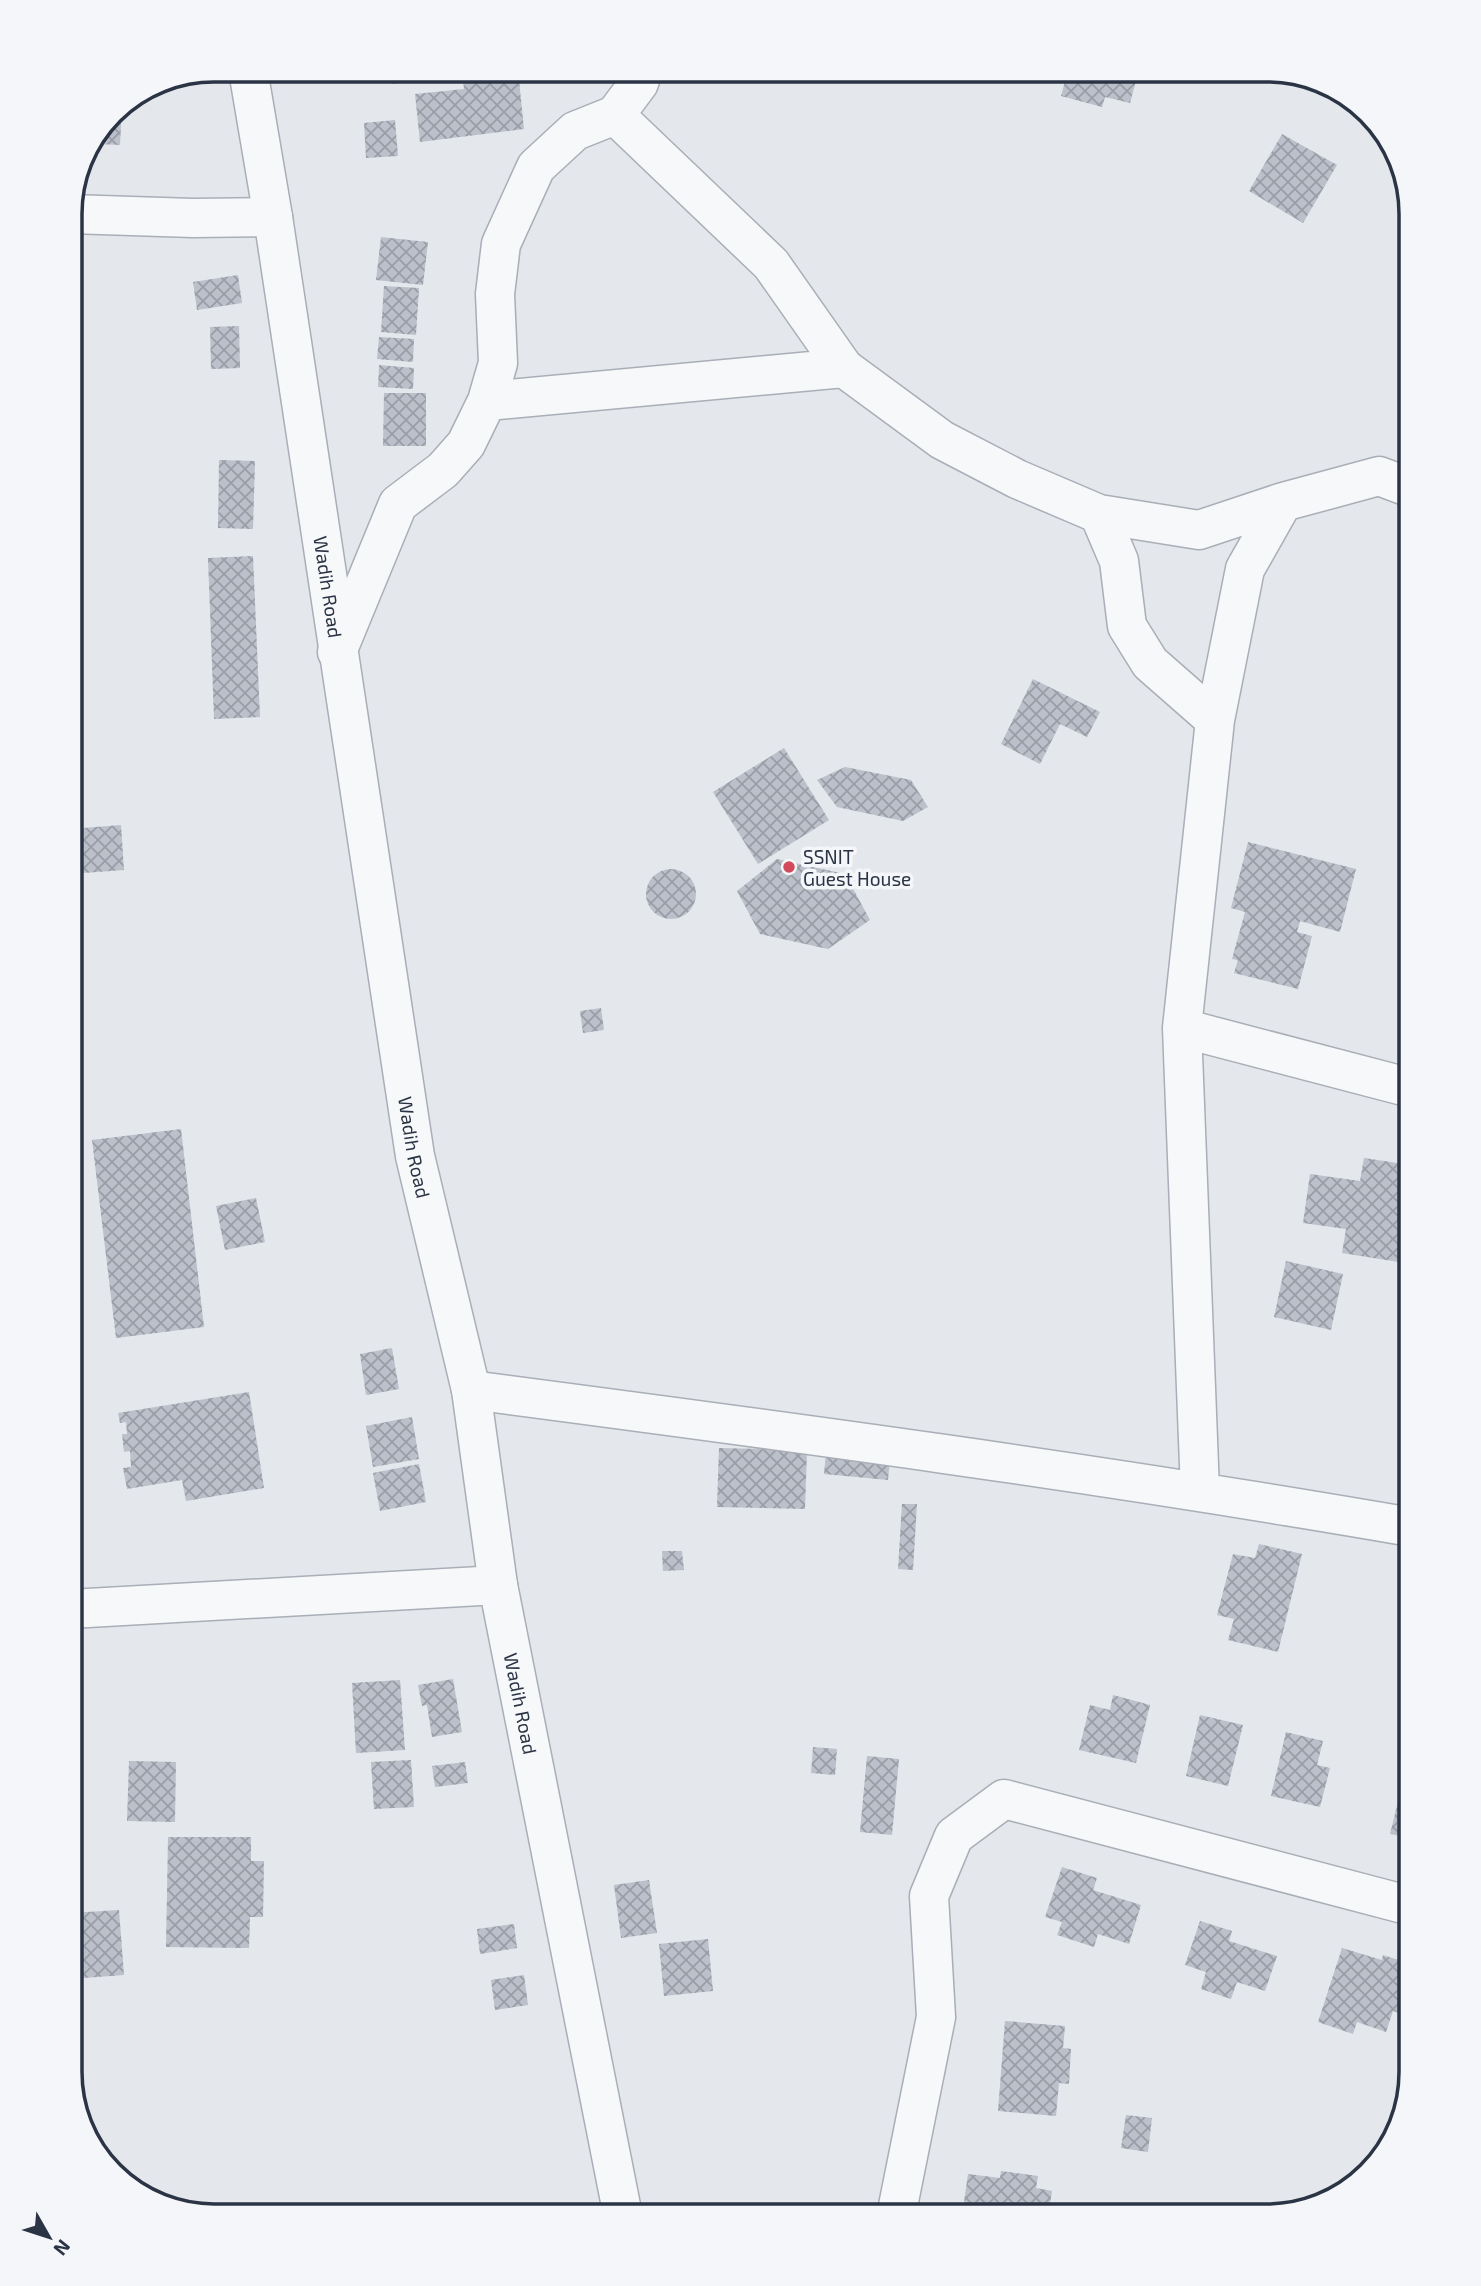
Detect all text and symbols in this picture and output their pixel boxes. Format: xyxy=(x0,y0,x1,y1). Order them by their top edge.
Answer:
street label: Wadih Road xyxy=(310,534,348,639)
place label: SSNIT Guest House xyxy=(803,845,911,890)
marker: SSNIT Guest House xyxy=(781,859,797,875)
street label: Wadih Road xyxy=(395,1095,436,1200)
street label: Wadih Road xyxy=(500,1651,543,1756)
north arrow xyxy=(14,2202,84,2272)
text: N xyxy=(49,2235,76,2261)

